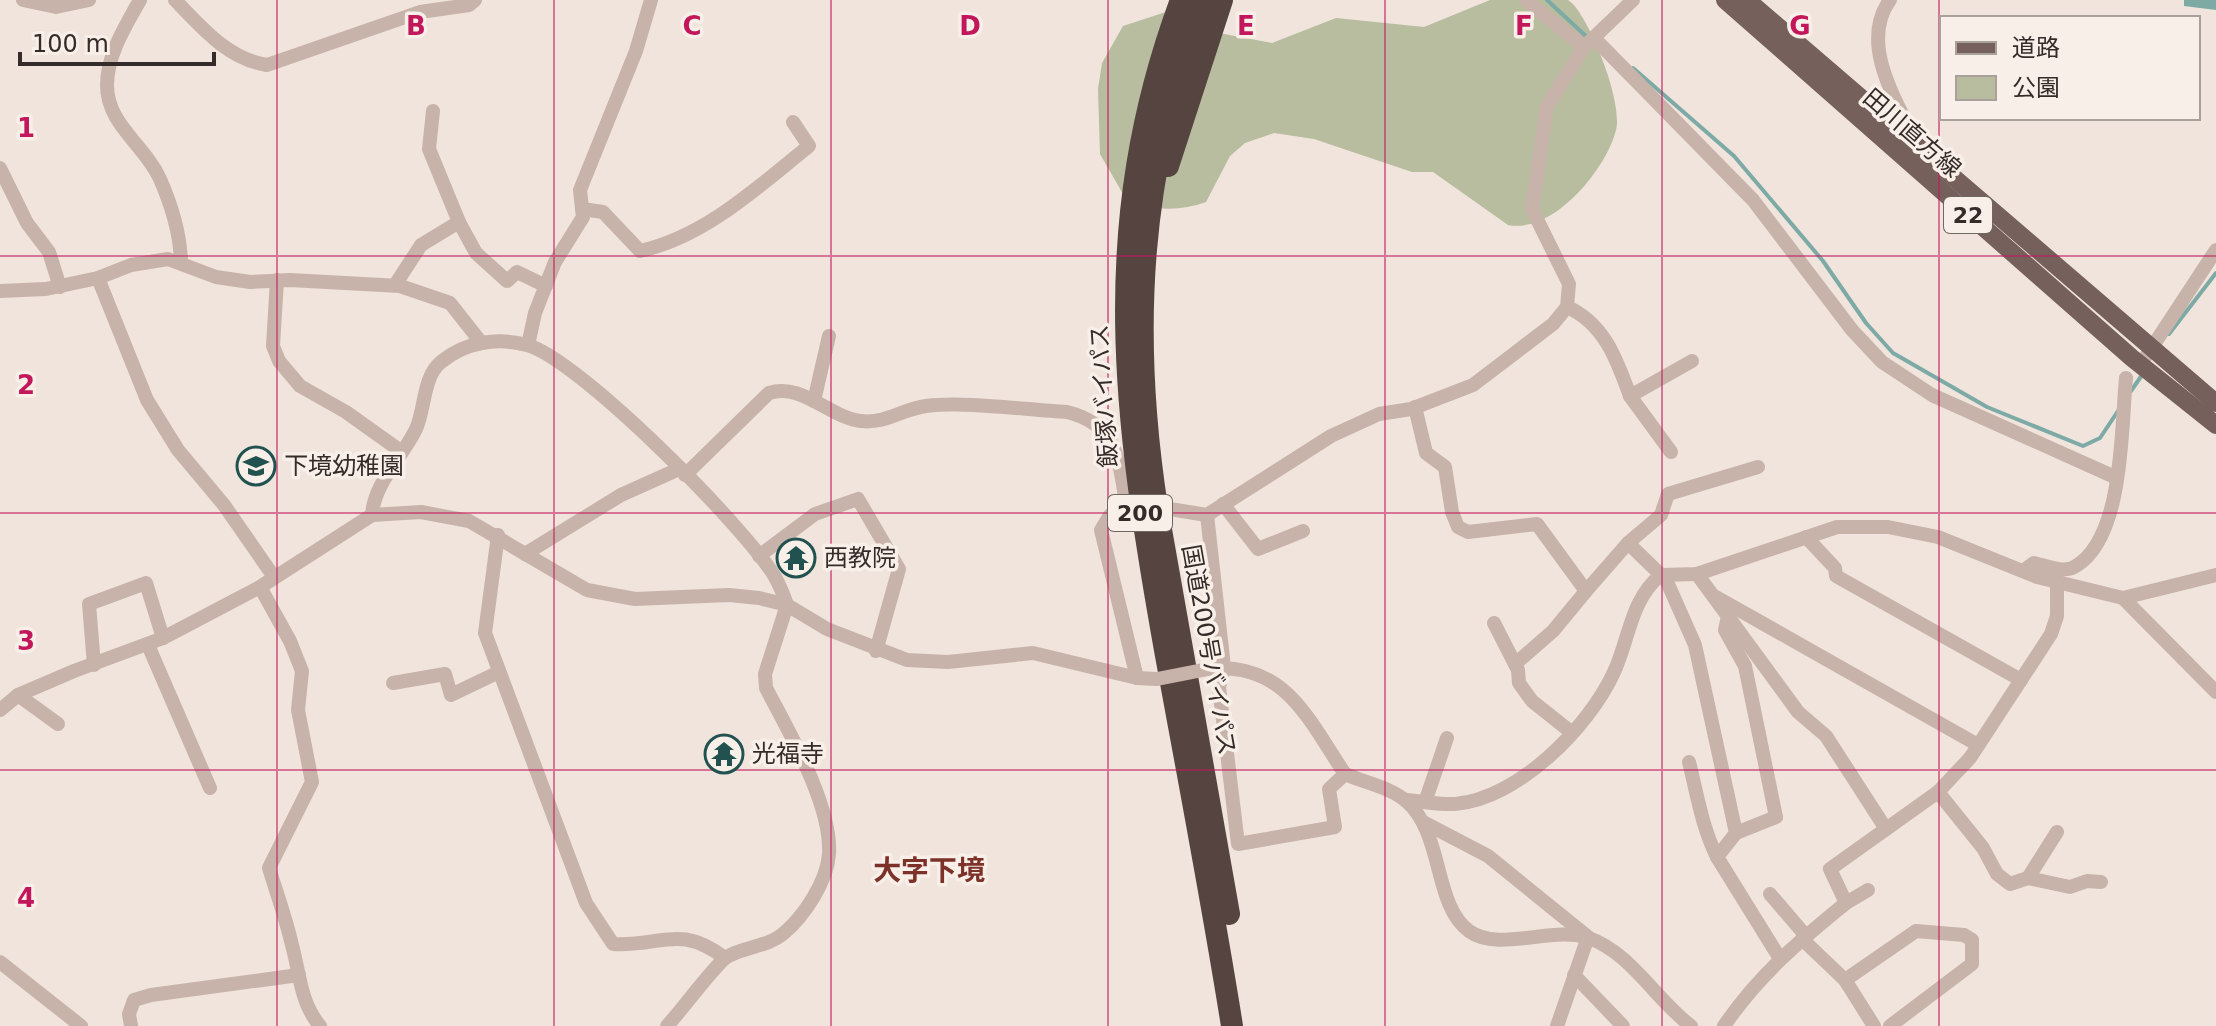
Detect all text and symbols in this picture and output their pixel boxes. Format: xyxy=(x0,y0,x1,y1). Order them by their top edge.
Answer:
text: B xyxy=(406,11,426,41)
text: C xyxy=(682,11,702,41)
text: D xyxy=(959,11,981,41)
text: E xyxy=(1237,11,1255,41)
text: F xyxy=(1515,11,1533,41)
text: G xyxy=(1789,11,1811,41)
scale bar xyxy=(20,16,214,66)
legend xyxy=(1940,16,2200,120)
text: 100 m xyxy=(32,30,109,58)
text: 道路 xyxy=(2012,34,2060,62)
text: 公園 xyxy=(2012,74,2060,102)
street label: 田川直方線 xyxy=(1858,83,1966,183)
text: 1 xyxy=(17,113,35,143)
road number: 22 xyxy=(1944,197,1992,233)
street label: 飯塚バイパス xyxy=(1085,323,1123,469)
text: 2 xyxy=(17,370,35,400)
school or university icon: 下境幼稚園 xyxy=(235,445,277,487)
place label: 下境幼稚園 xyxy=(284,452,404,480)
road number: 200 xyxy=(1108,495,1172,531)
temple icon: 西教院 xyxy=(775,537,817,579)
street label: 国道200号バイパス xyxy=(1177,543,1241,757)
place label: 西教院 xyxy=(824,544,896,572)
text: 3 xyxy=(17,626,35,656)
temple icon: 光福寺 xyxy=(703,733,745,775)
place label: 光福寺 xyxy=(752,740,824,768)
district label: 大字下境 xyxy=(873,854,985,887)
text: 4 xyxy=(17,883,35,913)

